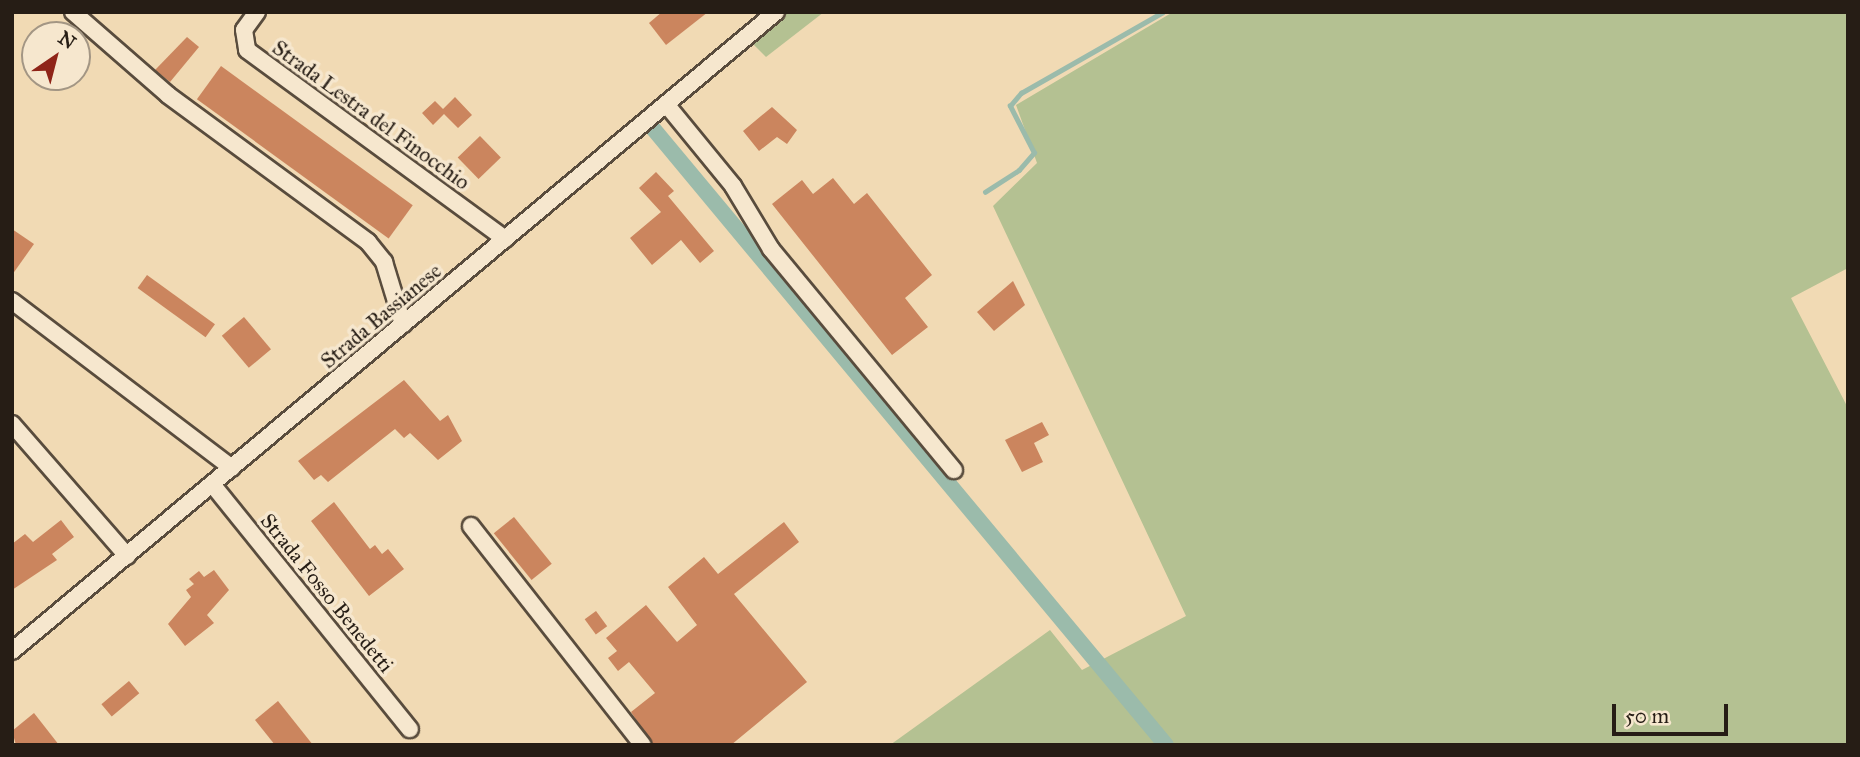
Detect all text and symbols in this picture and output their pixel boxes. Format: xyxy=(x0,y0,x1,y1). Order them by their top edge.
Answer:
north arrow xyxy=(21,21,91,91)
text: N xyxy=(54,26,80,54)
street label: Strada Lestra del Finocchio xyxy=(267,35,475,195)
street label: Strada Bassianese xyxy=(316,258,446,374)
street label: Strada Fosso Benedetti xyxy=(255,508,399,678)
scale bar xyxy=(1615,690,1730,734)
text: 50 m xyxy=(1625,703,1669,729)

